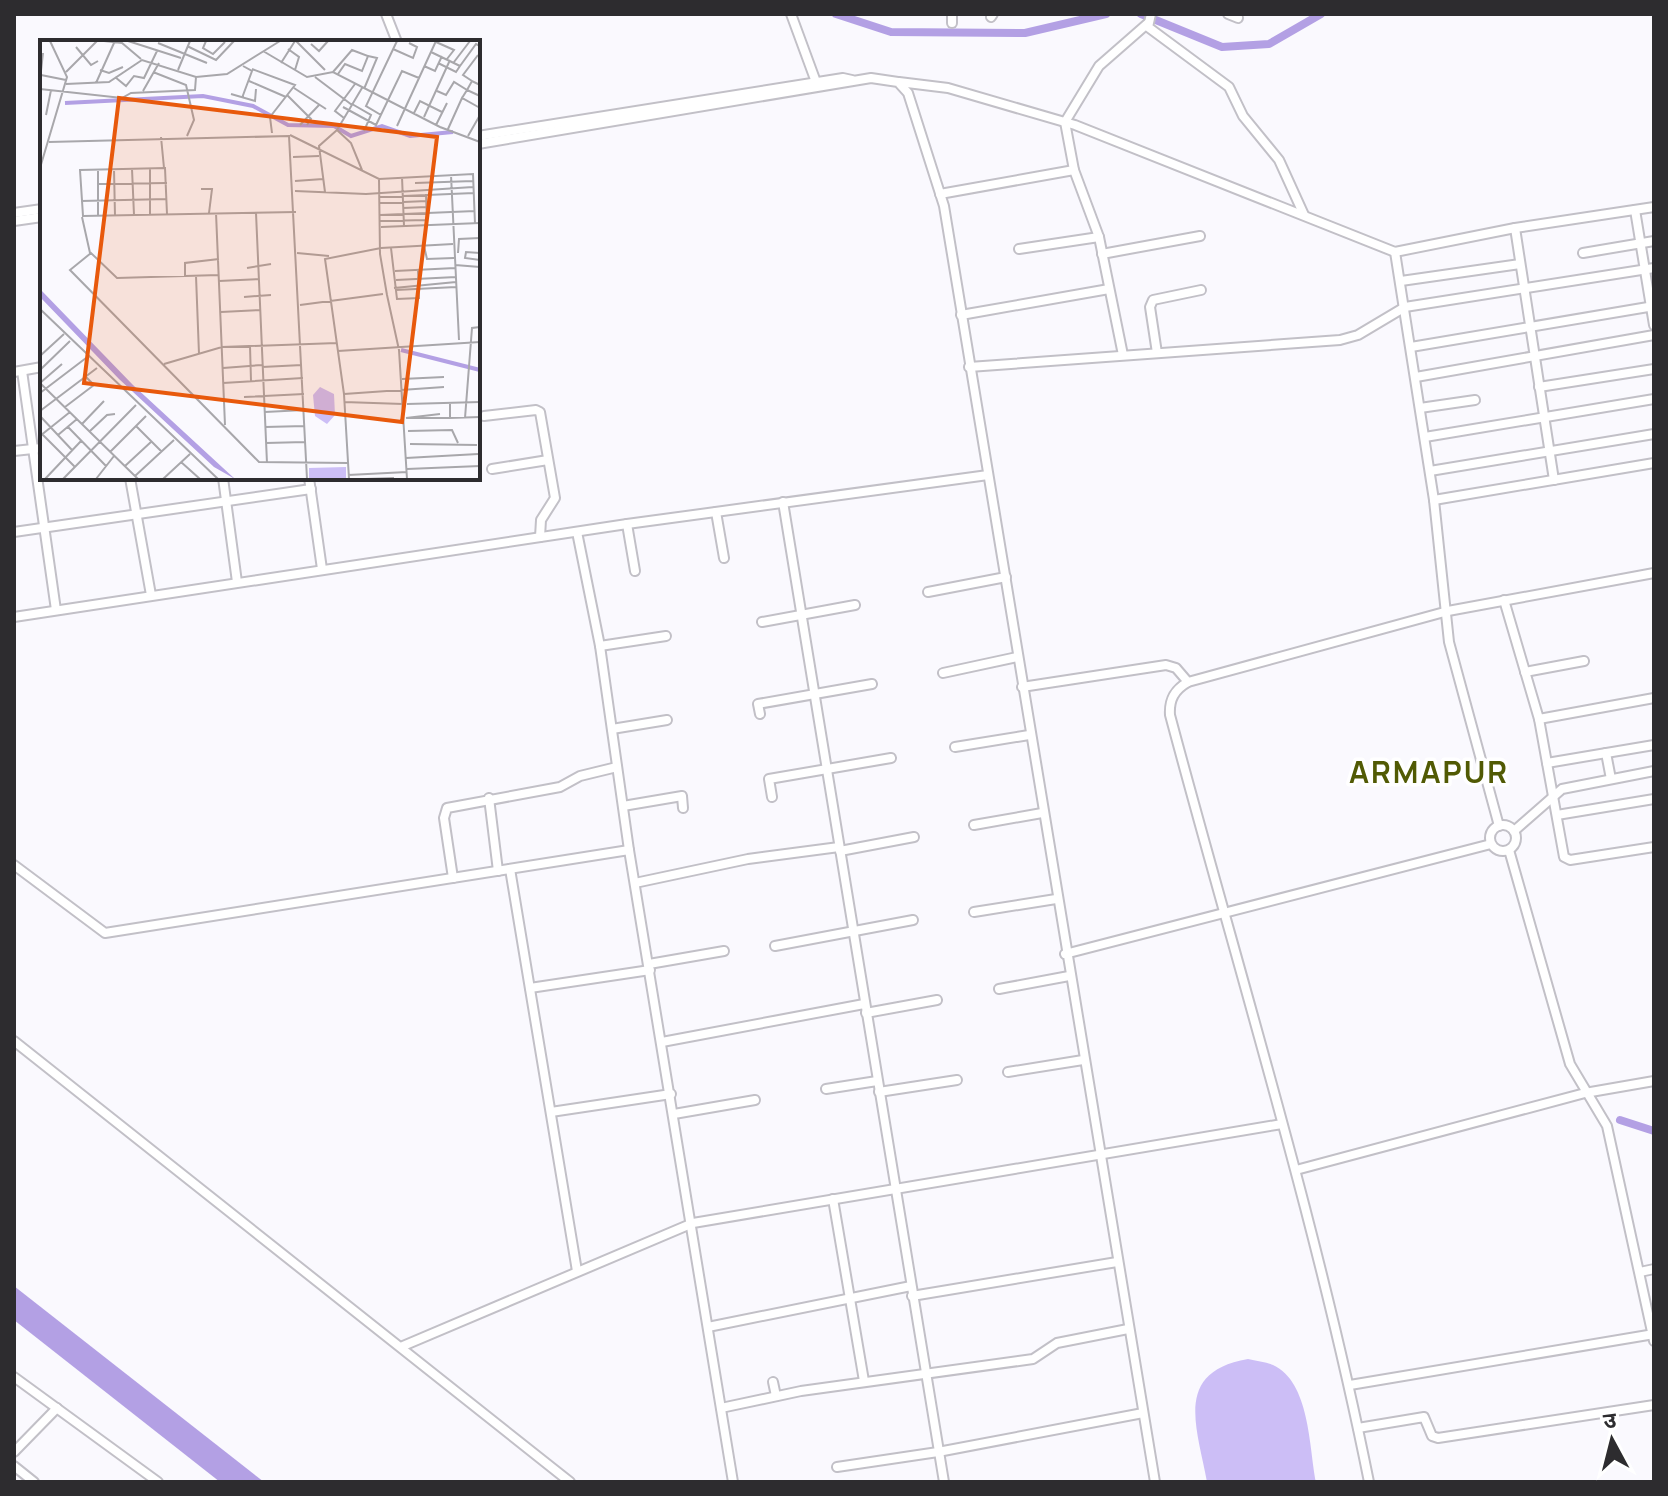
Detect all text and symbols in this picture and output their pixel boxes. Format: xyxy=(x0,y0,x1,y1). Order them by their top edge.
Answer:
inset map xyxy=(40,40,480,480)
district label: ARMAPUR xyxy=(1349,751,1509,792)
north arrow xyxy=(1572,1400,1652,1480)
text: उ xyxy=(1601,1404,1619,1436)

